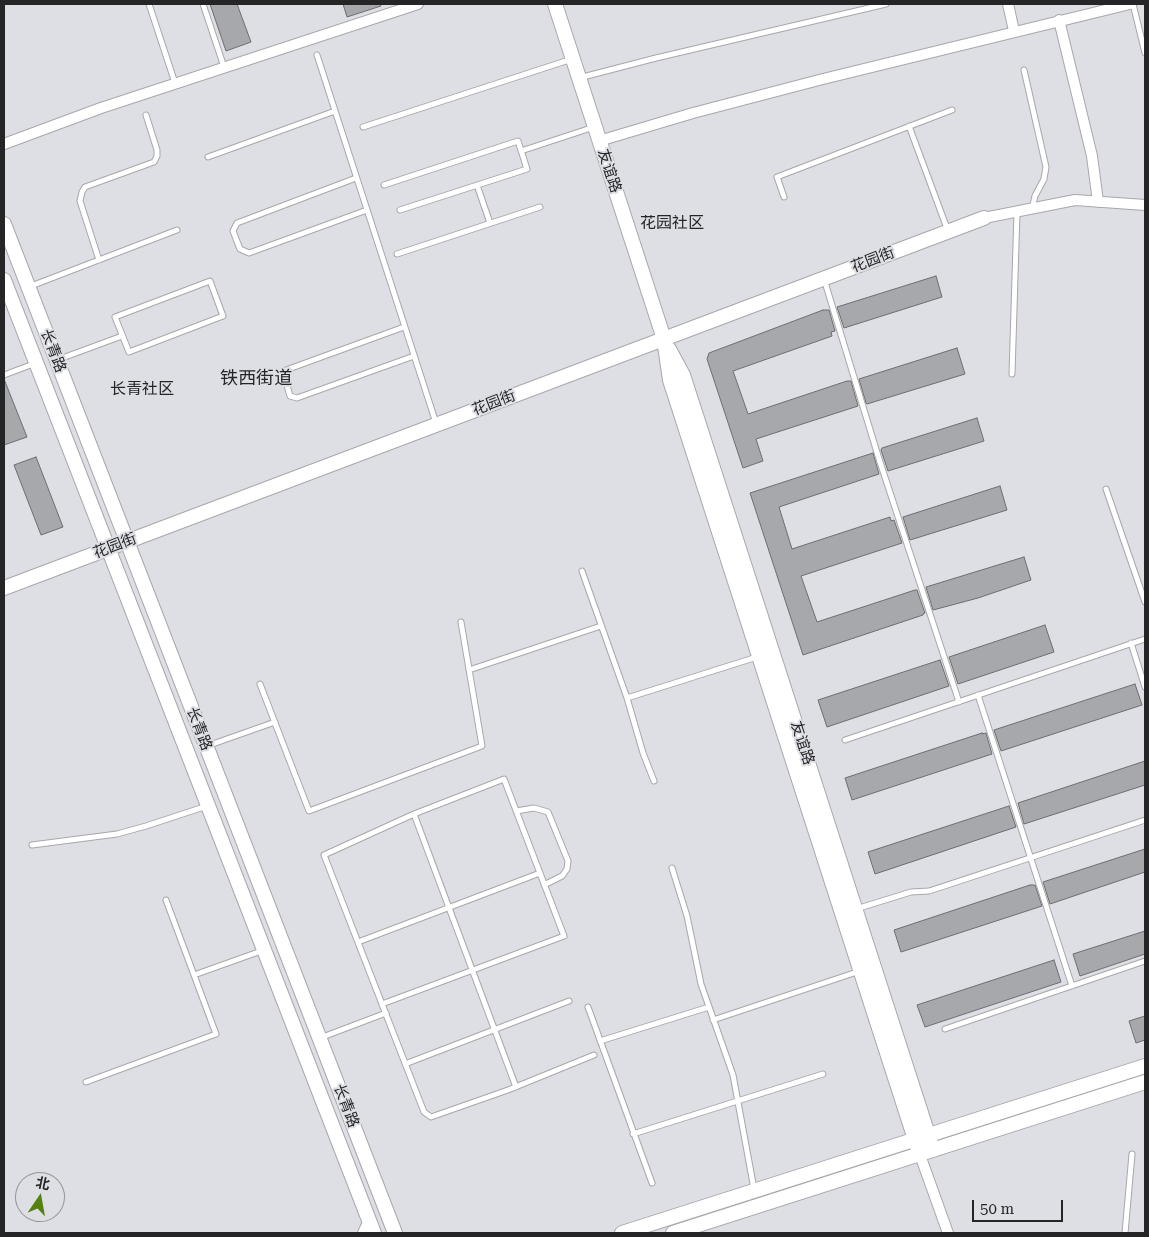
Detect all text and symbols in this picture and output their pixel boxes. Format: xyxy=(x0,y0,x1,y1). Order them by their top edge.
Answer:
street label: 友谊路 xyxy=(593,147,625,195)
district label: 花园社区 xyxy=(640,213,704,233)
street label: 花园街 xyxy=(849,244,897,276)
street label: 长青路 xyxy=(37,327,69,375)
district label: 铁西街道 xyxy=(220,368,292,390)
district label: 长青社区 xyxy=(110,379,174,399)
street label: 花园街 xyxy=(470,387,518,419)
street label: 花园街 xyxy=(91,530,139,562)
street label: 长青路 xyxy=(183,705,215,753)
street label: 友谊路 xyxy=(786,719,818,767)
street label: 长青路 xyxy=(330,1082,362,1130)
north arrow xyxy=(15,1172,65,1222)
text: 北 xyxy=(34,1174,51,1193)
scale bar xyxy=(974,1190,1065,1222)
text: 50 m xyxy=(980,1200,1014,1218)

